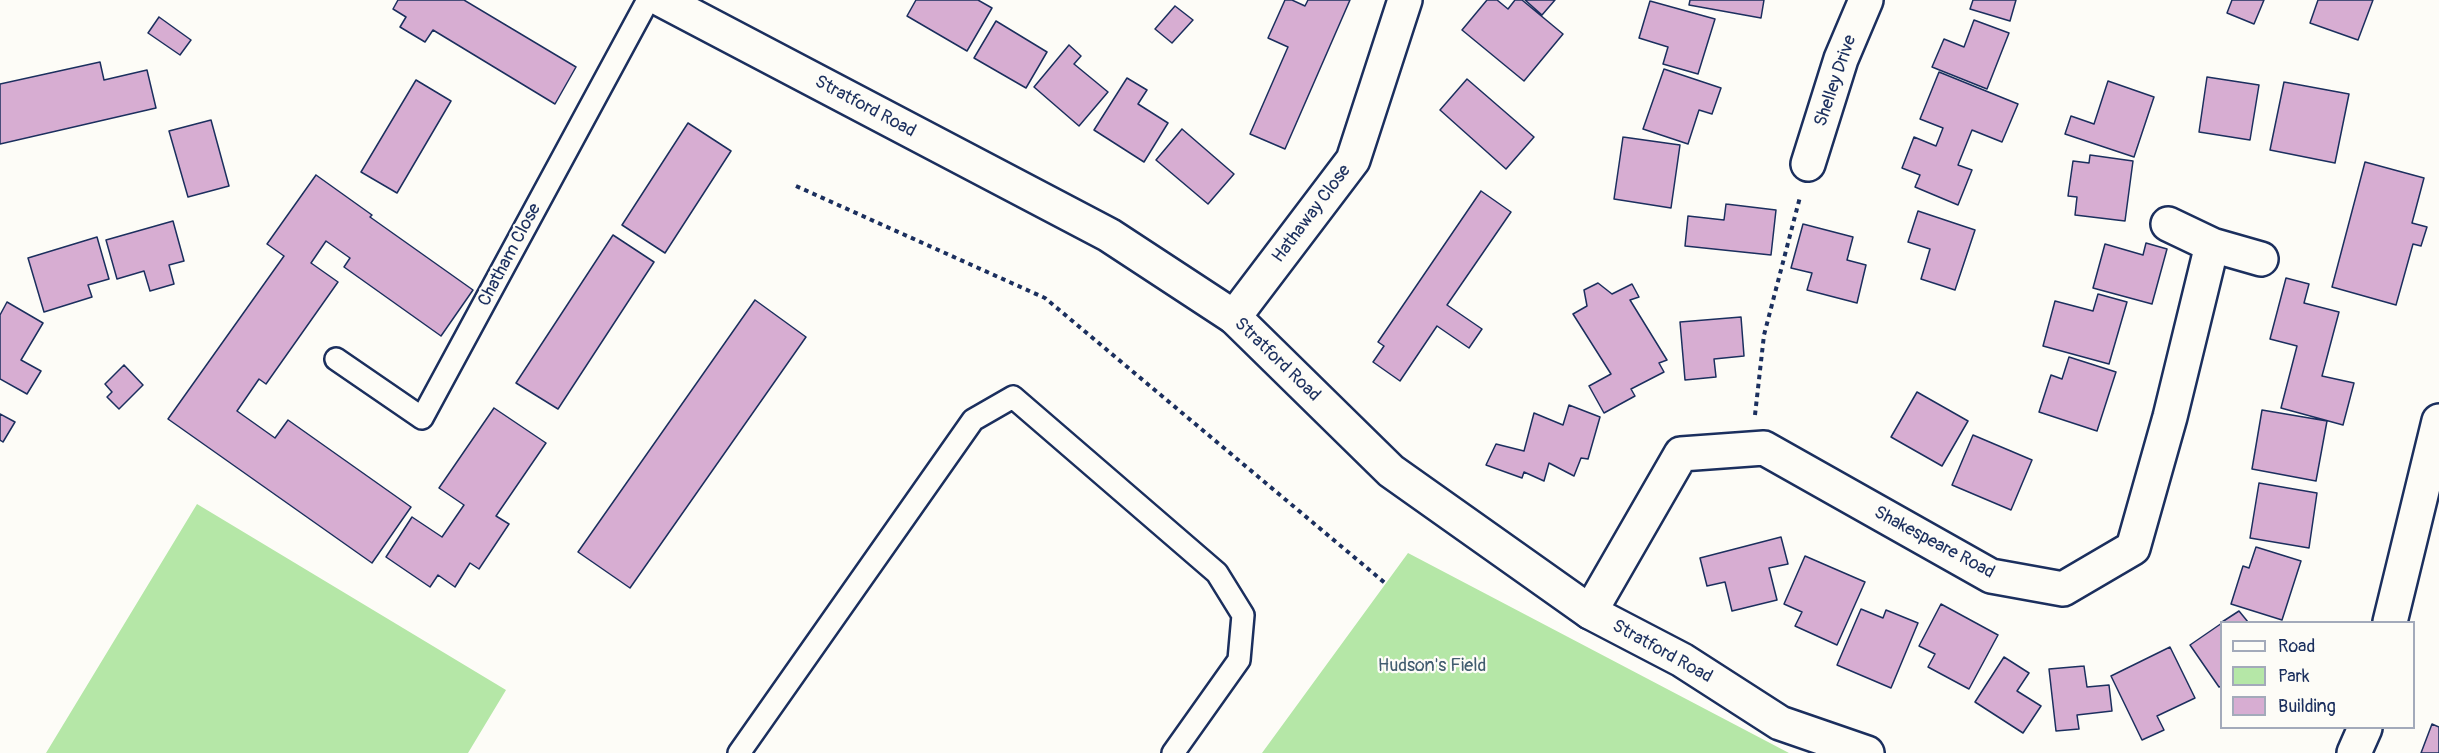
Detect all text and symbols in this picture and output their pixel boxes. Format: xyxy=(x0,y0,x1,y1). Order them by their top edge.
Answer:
street label: Shelley Drive xyxy=(1810,32,1862,130)
street label: Stratford Road xyxy=(811,71,919,143)
street label: Hathaway Close xyxy=(1268,161,1356,267)
street label: Chatham Close xyxy=(474,200,546,310)
street label: Stratford Road xyxy=(1229,314,1325,406)
street label: Shakespeare Road xyxy=(1870,502,1998,584)
street label: Stratford Road xyxy=(1608,616,1716,688)
legend xyxy=(2220,621,2415,729)
text: Road xyxy=(2278,635,2315,658)
park label: Hudson's Field xyxy=(1378,655,1486,677)
text: Park xyxy=(2278,665,2310,688)
text: Building xyxy=(2278,695,2336,718)

